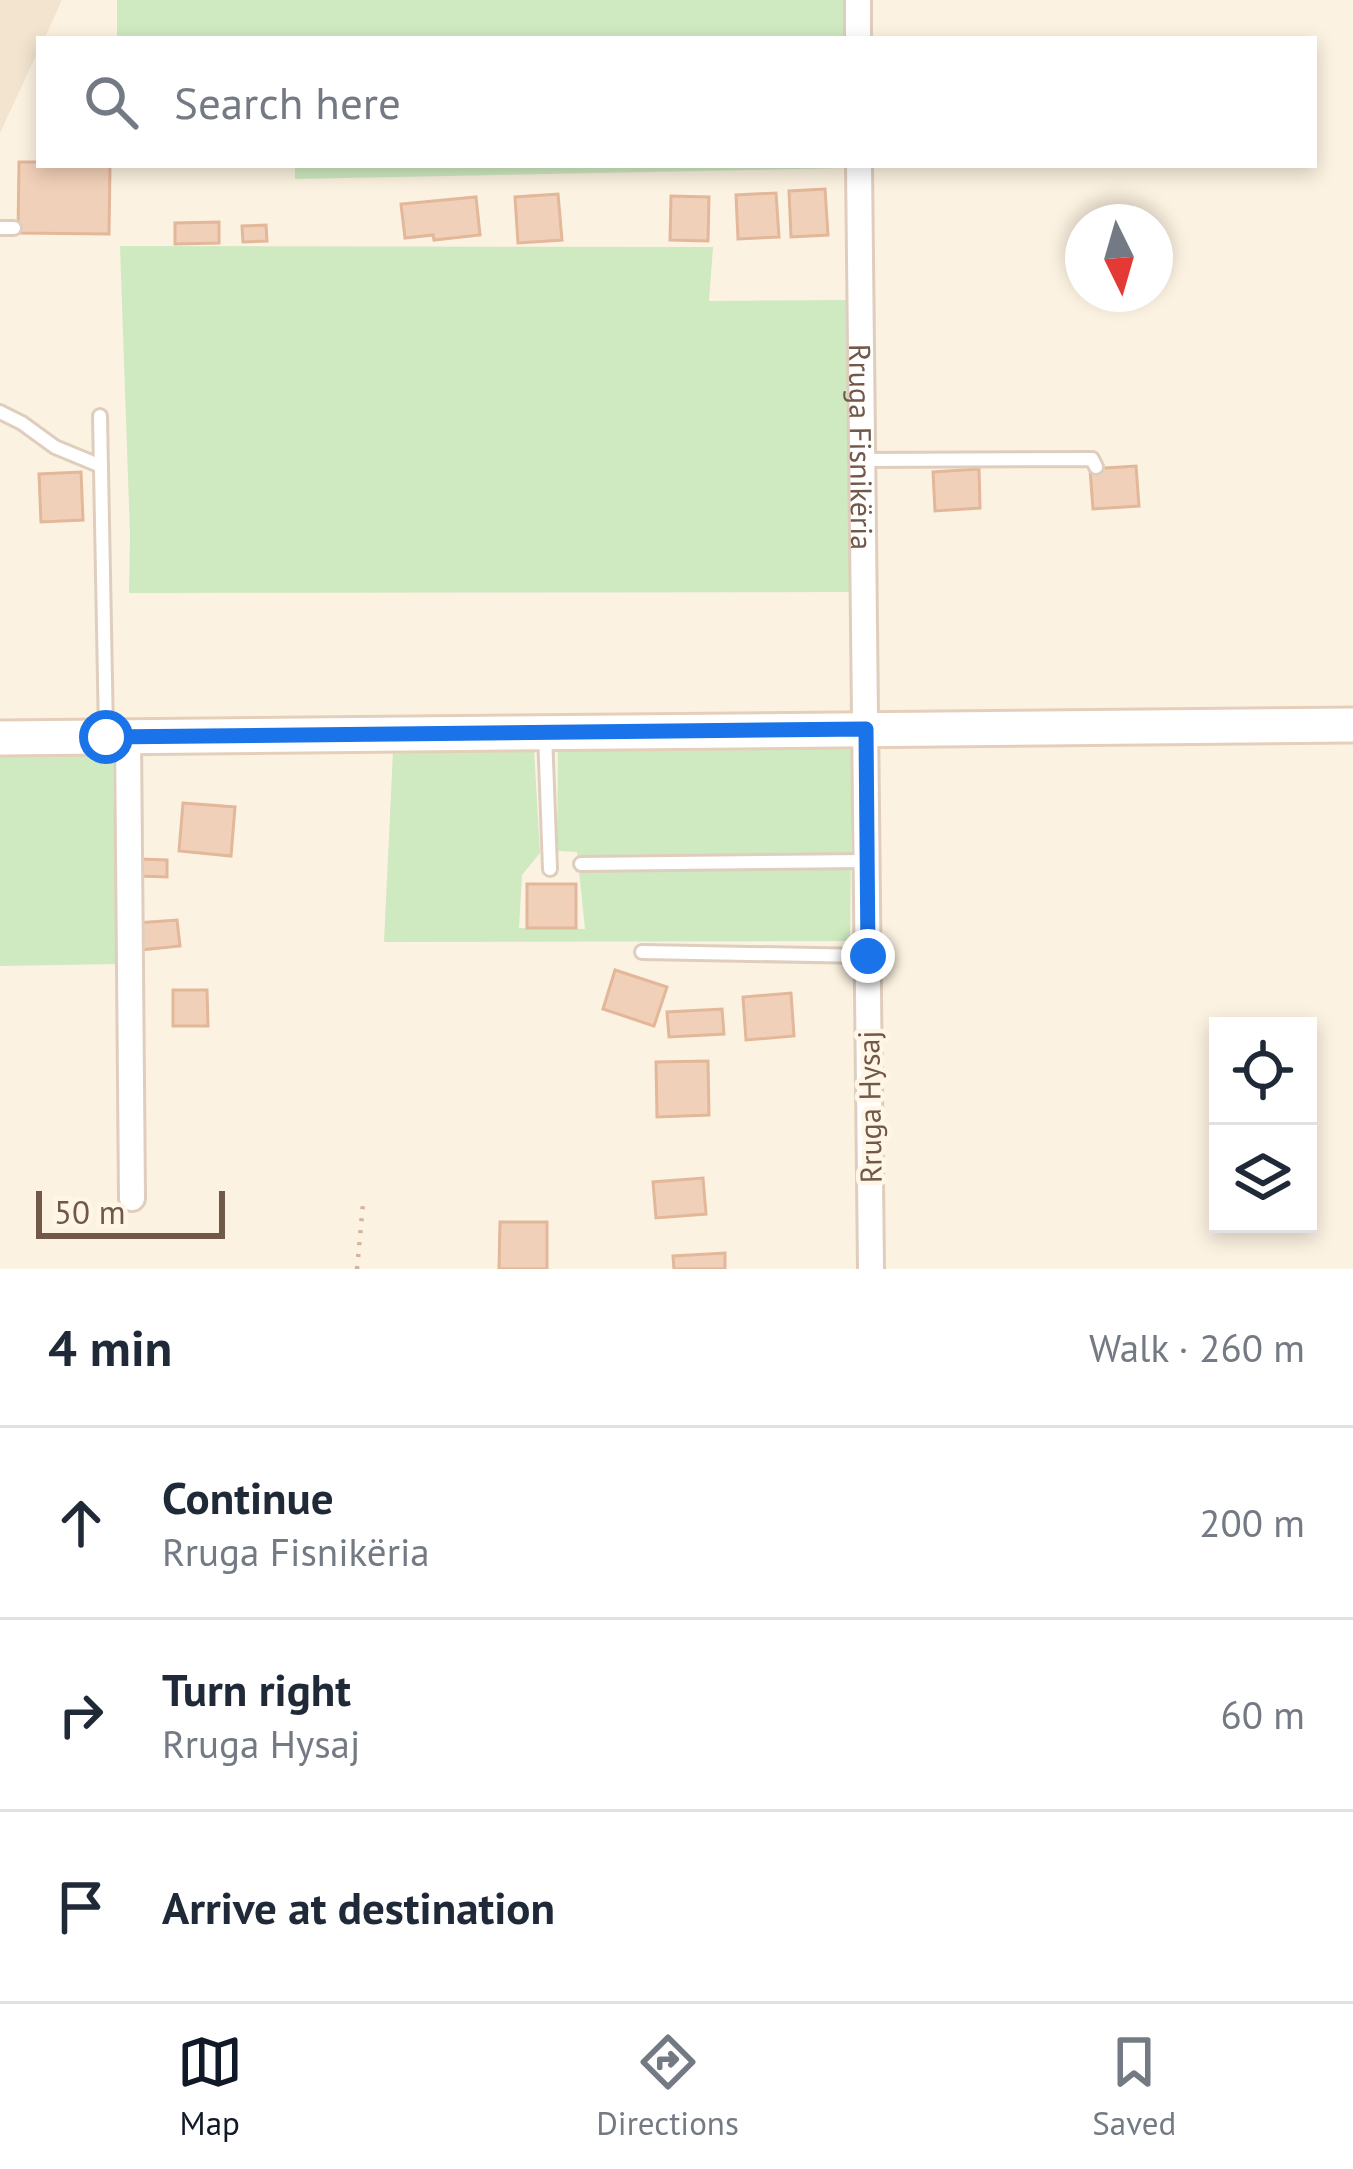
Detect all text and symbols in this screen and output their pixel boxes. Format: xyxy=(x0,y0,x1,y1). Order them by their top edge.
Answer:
search box xyxy=(36,36,1317,168)
icon: search xyxy=(78,69,144,135)
text: Search here xyxy=(174,73,401,131)
north arrow xyxy=(1065,204,1173,312)
street label: Rruga Fisnikëria xyxy=(841,344,883,550)
route start xyxy=(79,710,133,764)
route end xyxy=(841,929,895,983)
map controls xyxy=(1209,1017,1317,1233)
button: locate xyxy=(1209,1017,1317,1125)
street label: Rruga Hysaj xyxy=(848,1030,890,1184)
button: layers xyxy=(1209,1125,1317,1233)
scale bar xyxy=(36,1185,225,1238)
text: 50 m xyxy=(54,1190,126,1233)
text: 4 min xyxy=(48,1314,172,1380)
text: Walk · 260 m xyxy=(1089,1322,1305,1373)
text: Continue xyxy=(162,1468,334,1526)
icon: ahead xyxy=(48,1490,114,1556)
text: 200 m xyxy=(1199,1497,1305,1548)
text: Rruga Fisnikëria xyxy=(162,1526,430,1577)
text: Turn right xyxy=(162,1660,351,1718)
icon: right xyxy=(48,1682,114,1748)
text: 60 m xyxy=(1220,1689,1305,1740)
text: Rruga Hysaj xyxy=(162,1718,360,1769)
icon: arrive xyxy=(48,1874,114,1940)
text: Arrive at destination xyxy=(162,1878,555,1936)
tab: Map xyxy=(177,2029,243,2144)
tab: Directions xyxy=(596,2029,739,2144)
tab: Saved xyxy=(1092,2029,1176,2144)

